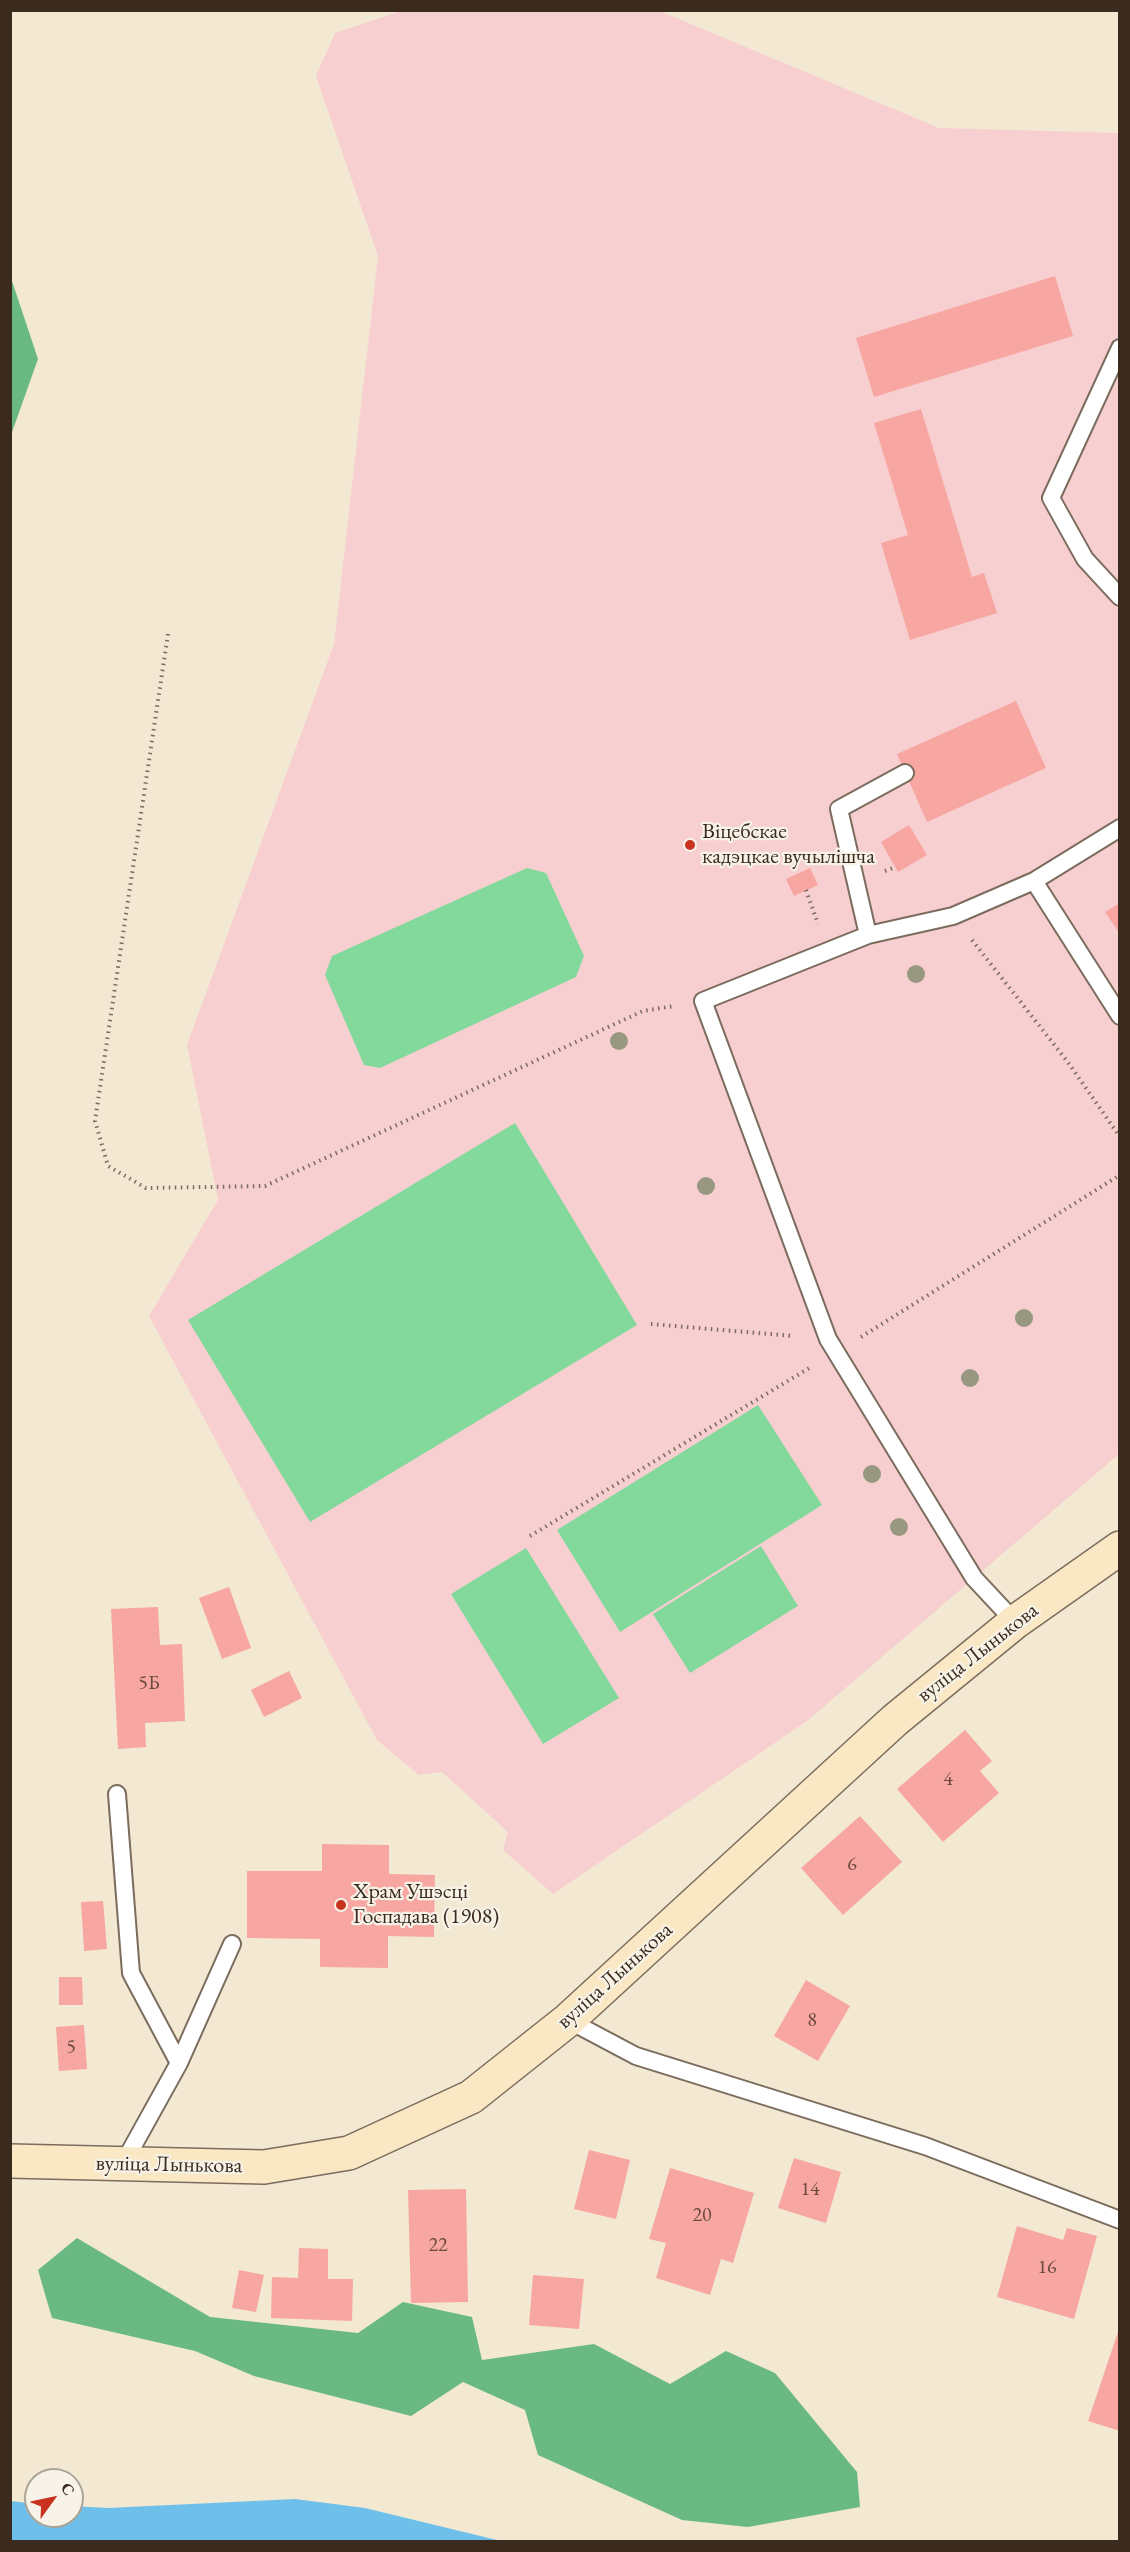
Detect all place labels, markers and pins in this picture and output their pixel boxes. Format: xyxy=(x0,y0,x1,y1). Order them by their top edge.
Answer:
place label: Віцебскае кадэцкае вучылішча xyxy=(702,819,875,870)
marker: Віцебскае кадэцкае вучылішча xyxy=(683,838,697,852)
place label: Храм Ушэсці Госпадава (1908) xyxy=(353,1879,499,1930)
marker: Храм Ушэсці Госпадава (1908) xyxy=(334,1898,348,1912)

